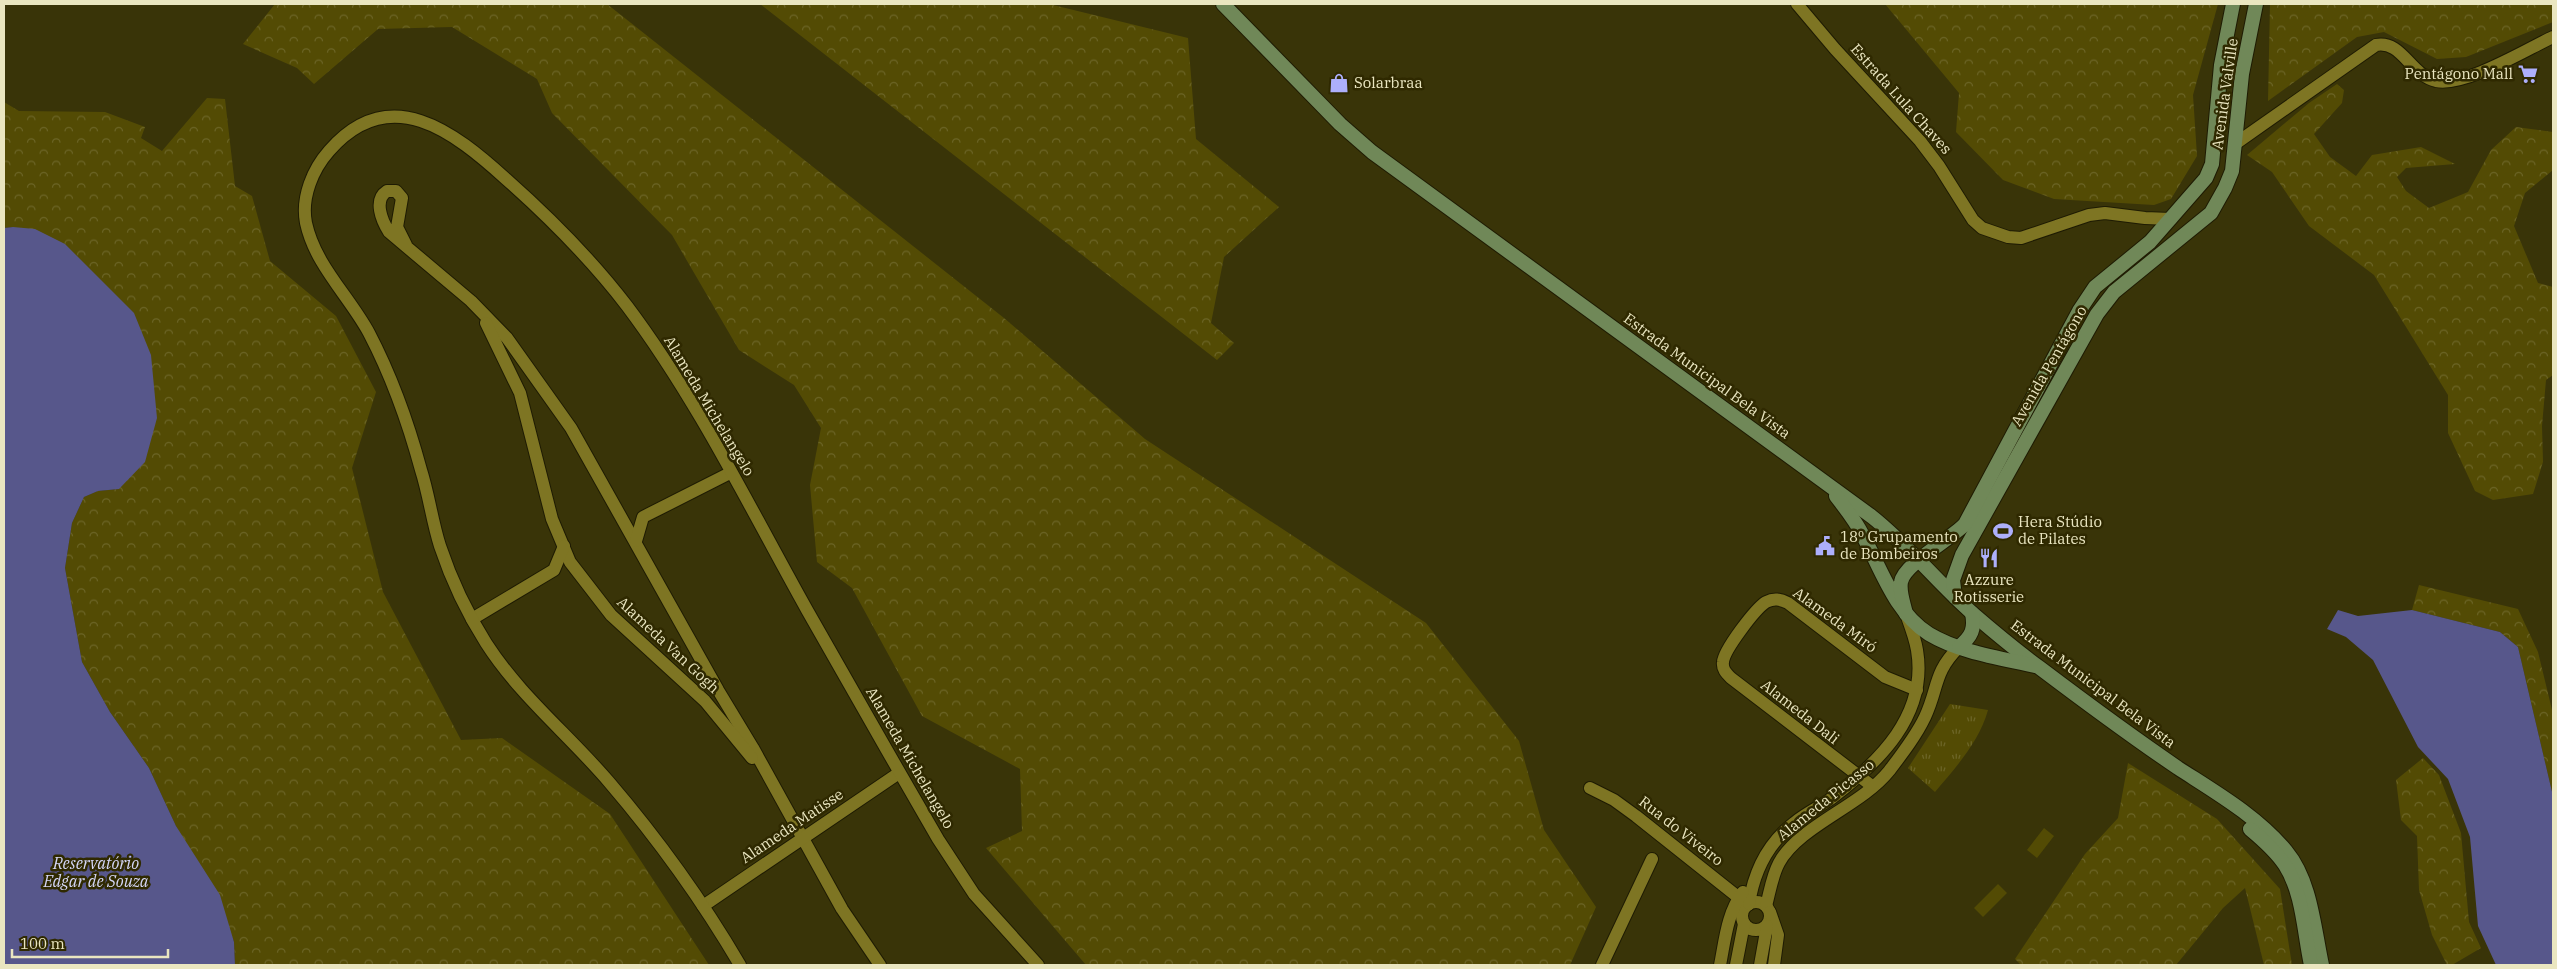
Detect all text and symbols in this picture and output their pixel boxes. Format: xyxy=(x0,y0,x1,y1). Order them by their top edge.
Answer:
street label: Avenida Valville xyxy=(2207,37,2242,151)
street label: Estrada Lula Chaves xyxy=(1847,39,1956,158)
supermarket icon: Pentágono Mall xyxy=(2517,63,2539,85)
place label: Pentágono Mall xyxy=(2405,64,2513,83)
shop icon: Solarbraa xyxy=(1328,72,1350,94)
place label: Solarbraa xyxy=(1354,73,1423,92)
street label: Avenida Pentágono xyxy=(2006,302,2091,429)
street label: Estrada Municipal Bela Vista xyxy=(1620,309,1794,443)
street label: Alameda Michelangelo xyxy=(660,332,759,479)
place label: Hera Stúdio de Pilates xyxy=(2018,512,2102,548)
sports icon: Hera Stúdio de Pilates xyxy=(1992,520,2014,542)
place label: 18º Grupamento de Bombeiros xyxy=(1840,527,1958,563)
public building icon: 18º Grupamento de Bombeiros xyxy=(1814,535,1836,557)
restaurant icon: Azzure Rotisserie xyxy=(1978,547,2000,569)
place label: Azzure Rotisserie xyxy=(1954,570,2024,606)
street label: Alameda Miró xyxy=(1790,583,1881,656)
street label: Alameda Van Gogh xyxy=(613,592,724,697)
street label: Estrada Municipal Bela Vista xyxy=(2007,615,2180,752)
street label: Alameda Dali xyxy=(1757,675,1843,748)
street label: Alameda Michelangelo xyxy=(862,684,959,832)
street label: Alameda Picasso xyxy=(1773,755,1878,844)
street label: Alameda Matisse xyxy=(737,784,847,867)
street label: Rua do Viveiro xyxy=(1635,792,1727,870)
water label: Reservatório Edgar de Souza xyxy=(42,853,149,891)
scale bar xyxy=(12,926,169,958)
text: 100 m xyxy=(20,934,65,953)

